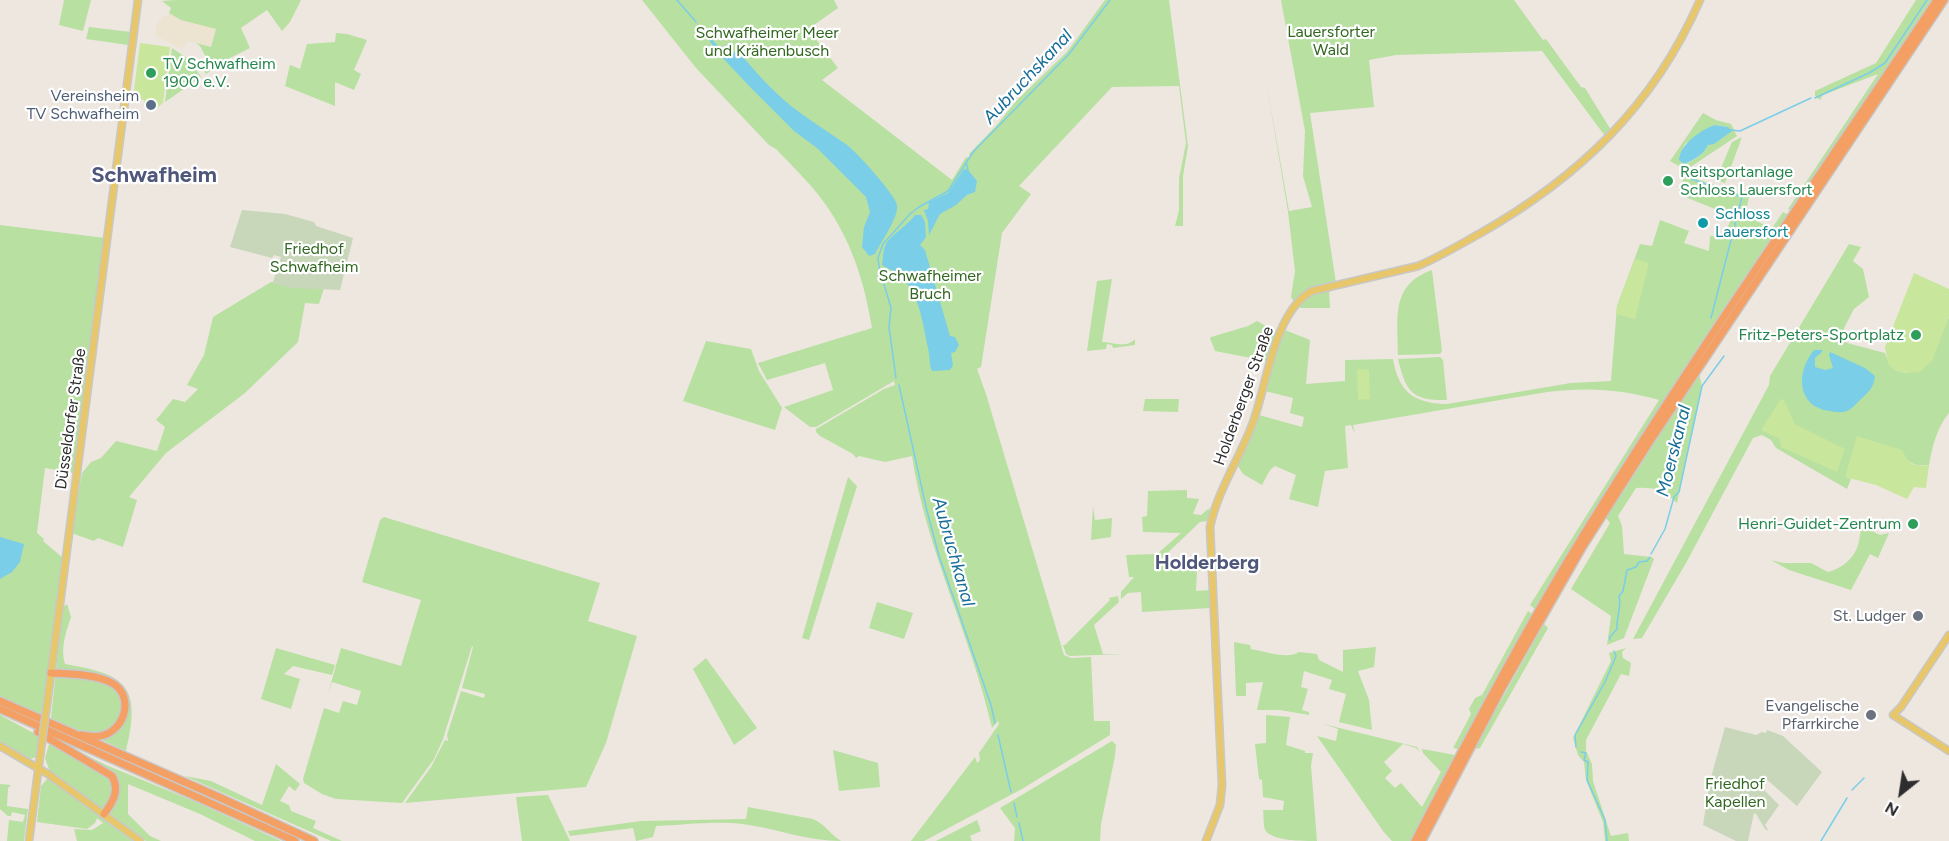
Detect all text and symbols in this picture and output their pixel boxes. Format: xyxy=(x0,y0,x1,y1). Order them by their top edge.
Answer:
park label: Lauersforter Wald xyxy=(1287,22,1375,60)
park label: Schwafheimer Meer und Krähenbusch xyxy=(695,23,839,61)
water label: Aubruchskanal xyxy=(979,25,1077,129)
place label: TV Schwafheim 1900 e.V. xyxy=(163,54,276,92)
marker: TV Schwafheim 1900 e.V. xyxy=(144,66,158,80)
place label: Vereinsheim TV Schwafheim xyxy=(26,86,139,124)
marker: Vereinsheim TV Schwafheim xyxy=(144,98,158,112)
place label: Reitsportanlage Schloss Lauersfort xyxy=(1680,162,1813,200)
district label: Schwafheim xyxy=(91,163,217,189)
marker: Reitsportanlage Schloss Lauersfort xyxy=(1661,174,1675,188)
place label: Schloss Lauersfort xyxy=(1715,204,1789,242)
marker: Schloss Lauersfort xyxy=(1696,216,1710,230)
park label: Friedhof Schwafheim xyxy=(270,239,358,277)
park label: Schwafheimer Bruch xyxy=(879,266,981,304)
street label: Holderberger Straße xyxy=(1210,324,1278,468)
place label: Fritz-Peters-Sportplatz xyxy=(1739,325,1904,345)
marker: Fritz-Peters-Sportplatz xyxy=(1909,328,1923,342)
street label: Düsseldorfer Straße xyxy=(52,347,90,491)
water label: Moerskanal xyxy=(1652,403,1696,499)
water label: Aubruchkanal xyxy=(927,495,979,609)
place label: Henri-Guidet-Zentrum xyxy=(1738,514,1901,534)
marker: Henri-Guidet-Zentrum xyxy=(1906,517,1920,531)
district label: Holderberg xyxy=(1155,551,1259,575)
place label: St. Ludger xyxy=(1833,606,1906,626)
marker: St. Ludger xyxy=(1911,609,1925,623)
place label: Evangelische Pfarrkirche xyxy=(1765,696,1859,734)
marker: Evangelische Pfarrkirche xyxy=(1864,708,1878,722)
north arrow xyxy=(1871,763,1931,823)
park label: Friedhof Kapellen xyxy=(1705,774,1765,812)
text: N xyxy=(1882,798,1902,820)

